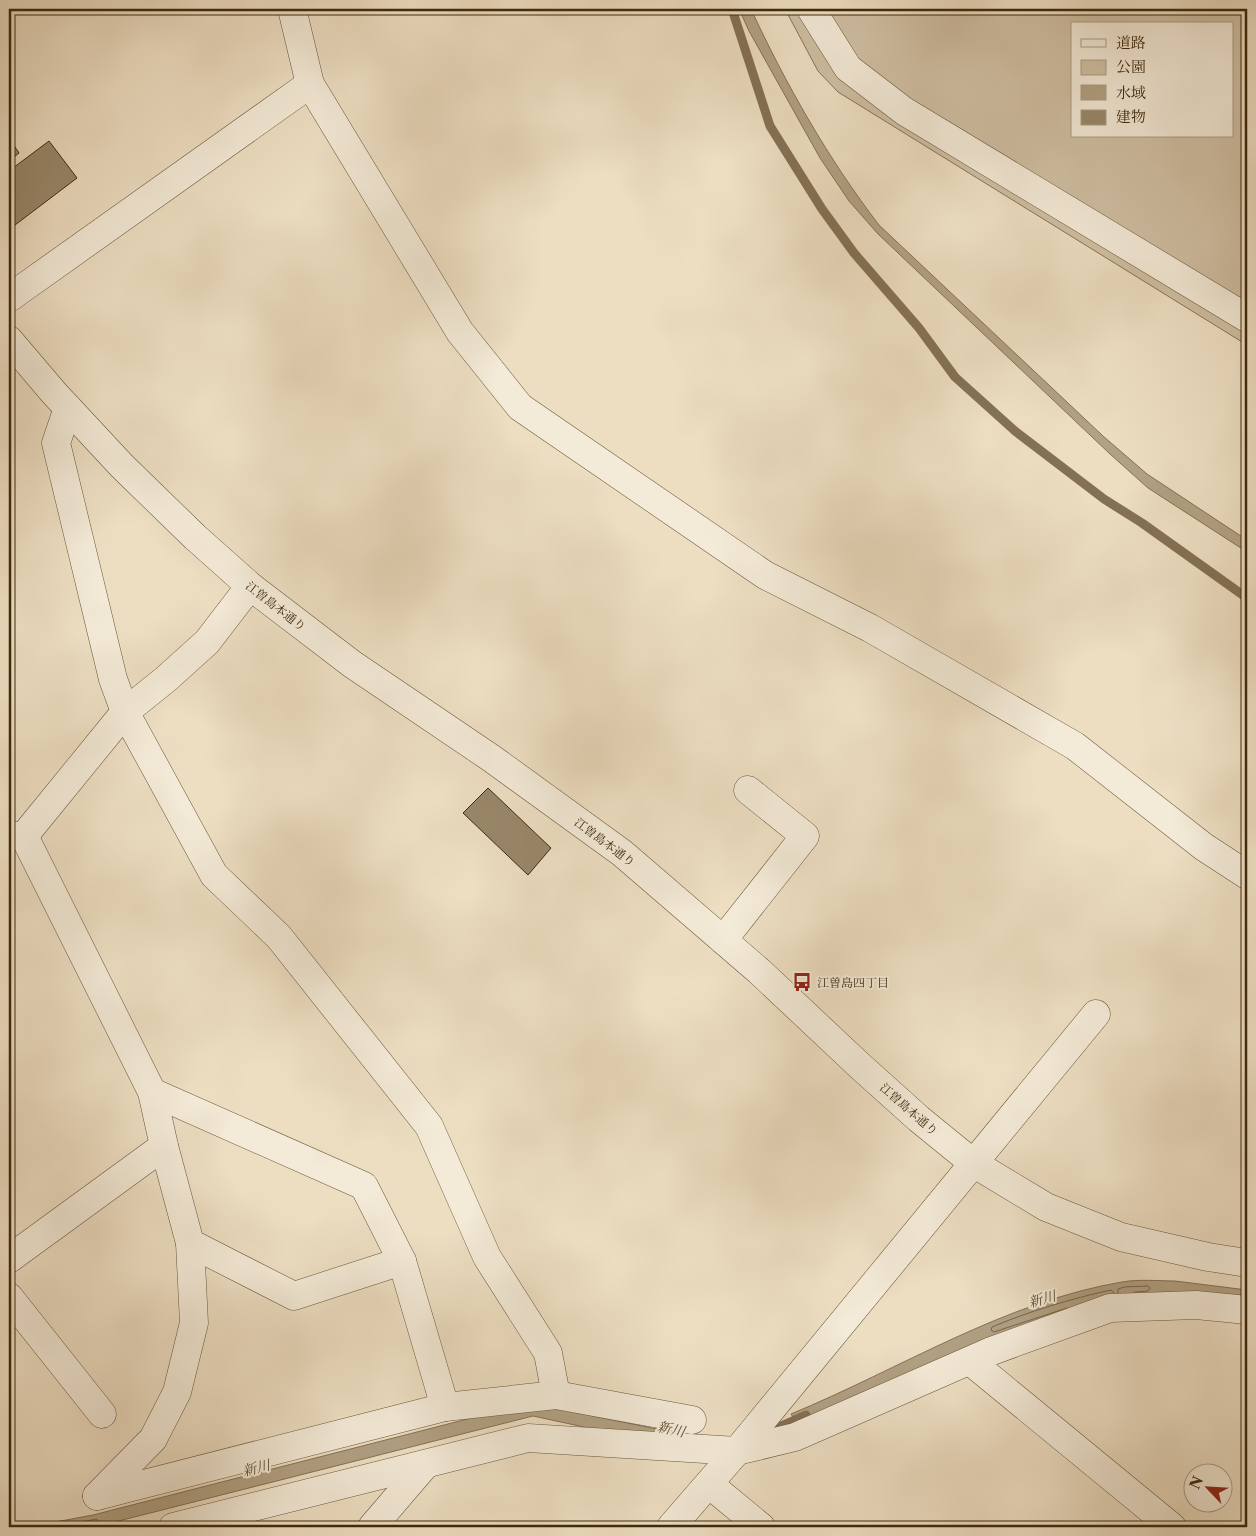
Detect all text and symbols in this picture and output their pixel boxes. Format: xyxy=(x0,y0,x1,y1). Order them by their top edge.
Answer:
legend xyxy=(1071,22,1234,138)
text: 道路 xyxy=(1116,33,1146,52)
text: 公園 xyxy=(1116,57,1146,76)
text: 水域 xyxy=(1116,83,1146,102)
text: 建物 xyxy=(1116,107,1146,126)
street label: 江曽島本通り xyxy=(243,578,309,634)
street label: 江曽島本通り xyxy=(572,814,638,870)
bus stop icon: 江曽島四丁目 xyxy=(791,971,813,993)
place label: 江曽島四丁目 xyxy=(817,975,889,990)
street label: 江曽島本通り xyxy=(877,1080,941,1138)
water label: 新川 xyxy=(1026,1286,1060,1311)
water label: 新川 xyxy=(655,1417,689,1441)
water label: 新川 xyxy=(240,1455,274,1480)
north arrow xyxy=(1184,1464,1234,1514)
text: N xyxy=(1185,1473,1207,1492)

